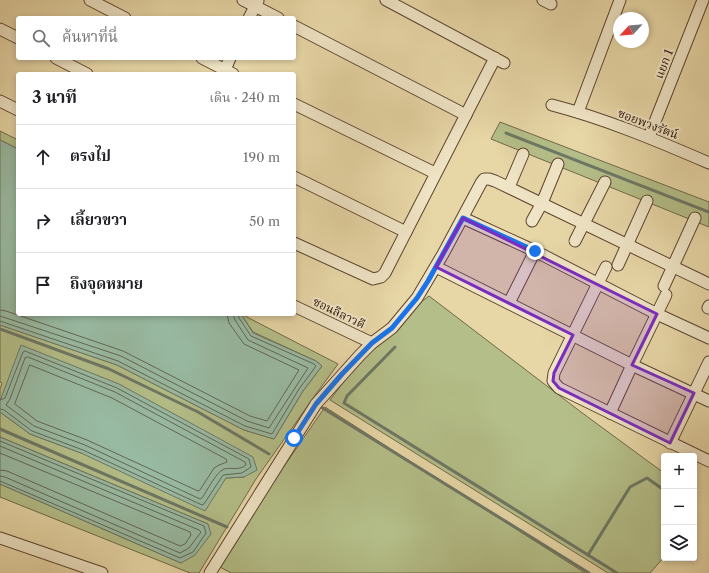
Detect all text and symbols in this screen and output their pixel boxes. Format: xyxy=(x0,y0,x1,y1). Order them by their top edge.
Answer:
north arrow xyxy=(613,12,649,48)
search box xyxy=(16,16,296,60)
icon: search xyxy=(30,27,52,49)
text: ค้นหาที่นี่ xyxy=(62,27,118,46)
street label: แยก 1 xyxy=(651,47,676,81)
text: 3 นาที xyxy=(32,87,77,107)
text: เดิน · 240 m xyxy=(209,89,280,105)
street label: ซอยพวงรัตน์ xyxy=(616,105,681,142)
icon: ahead xyxy=(32,146,54,168)
text: ตรงไป xyxy=(70,146,111,165)
text: 190 m xyxy=(243,149,280,165)
icon: right xyxy=(32,210,54,232)
text: เลี้ยวขวา xyxy=(70,210,127,229)
text: 50 m xyxy=(249,213,280,229)
route end xyxy=(526,242,544,260)
icon: arrive xyxy=(32,274,54,296)
text: ถึงจุดหมาย xyxy=(70,274,143,293)
street label: ซอนลีลาวดี xyxy=(311,293,368,332)
route start xyxy=(285,429,303,447)
map controls xyxy=(661,453,697,561)
button: + xyxy=(661,453,697,489)
button: − xyxy=(661,489,697,525)
button: layers xyxy=(661,525,697,561)

